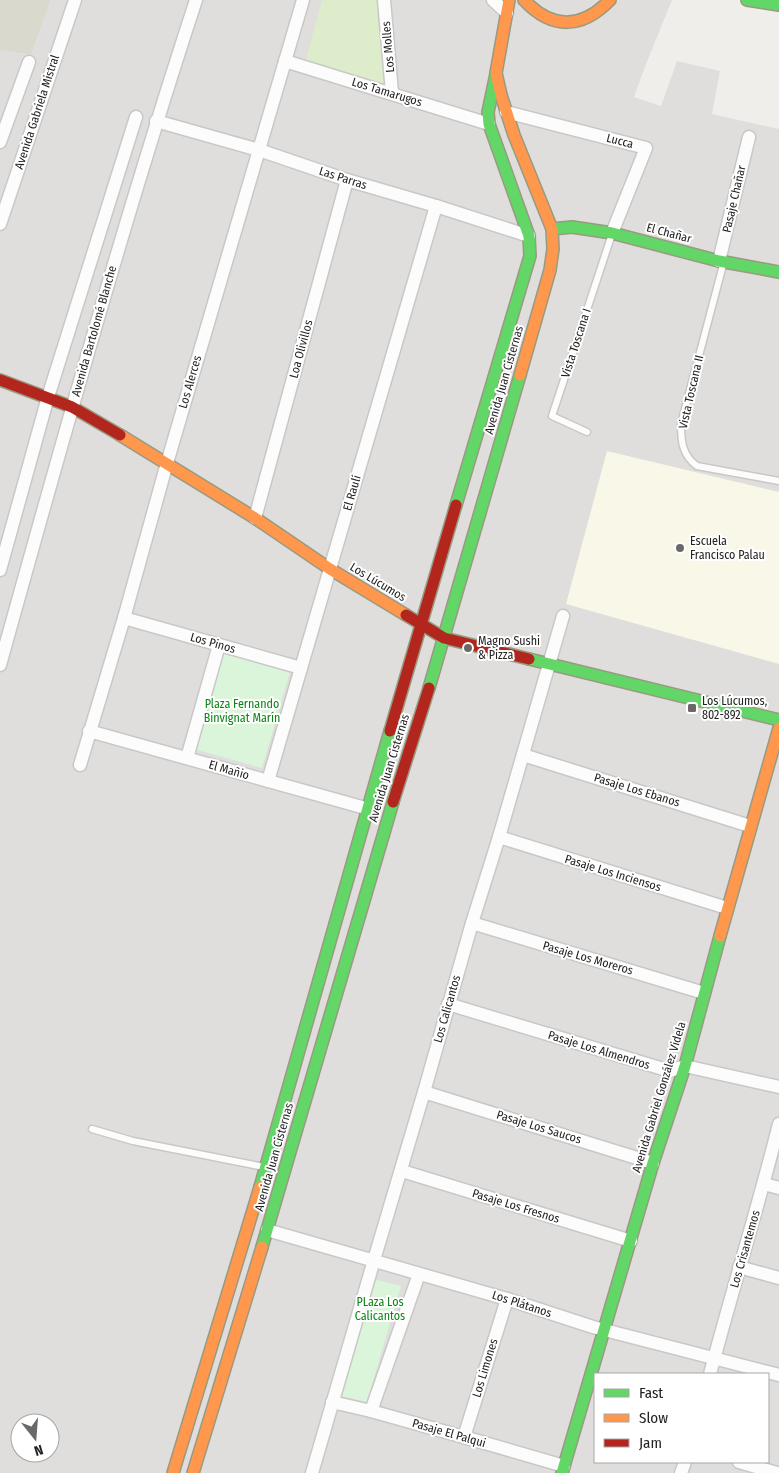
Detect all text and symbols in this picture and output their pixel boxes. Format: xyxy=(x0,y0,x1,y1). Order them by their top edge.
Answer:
street label: Los Molles xyxy=(379,21,397,73)
street label: Avenida Gabriela Mistral xyxy=(12,53,62,171)
street label: Los Tamarugos xyxy=(350,75,424,109)
street label: Lucca xyxy=(605,131,635,151)
street label: Pasaje Chañar xyxy=(719,163,749,234)
street label: Las Parras xyxy=(317,164,369,192)
street label: El Chañar xyxy=(645,220,694,246)
street label: Avenida Bartolomé Blanche xyxy=(69,264,119,398)
street label: Vista Toscana I xyxy=(558,307,594,379)
street label: Loa Olivillos xyxy=(287,318,315,380)
street label: Avenida Juan Cisternas xyxy=(482,324,526,436)
street label: Los Alerces xyxy=(176,354,204,410)
street label: Vista Toscana II xyxy=(676,354,706,430)
street label: El Raulí xyxy=(340,474,364,512)
place label: Escuela Francisco Palau xyxy=(690,534,765,562)
marker: Escuela Francisco Palau xyxy=(674,542,686,554)
street label: Los Lúcumos xyxy=(348,560,408,604)
street label: Los Pinos xyxy=(189,630,237,656)
place label: Magno Sushi & Pizza xyxy=(478,634,540,662)
marker: Magno Sushi & Pizza xyxy=(462,642,474,654)
place label: Los Lúcumos, 802-892 xyxy=(702,694,767,722)
park label: Plaza Fernando Binvignat Marín xyxy=(204,697,280,725)
marker: Los Lúcumos, 802-892 xyxy=(686,702,698,714)
street label: Avenida Juan Cisternas xyxy=(366,712,412,824)
street label: El Mañio xyxy=(207,758,251,782)
street label: Pasaje Los Ebanos xyxy=(592,770,682,810)
street label: Pasaje Los Inciensos xyxy=(563,852,663,894)
street label: Pasaje Los Moreros xyxy=(541,938,635,978)
street label: Los Calicantos xyxy=(431,974,463,1044)
street label: Avenida Gabriel González Videla xyxy=(629,1020,689,1174)
street label: Pasaje Los Almendros xyxy=(546,1028,652,1072)
street label: Avenida Juan Cisternas xyxy=(252,1101,296,1213)
street label: Pasaje Los Saucos xyxy=(495,1107,583,1147)
street label: Pasaje Los Fresnos xyxy=(471,1186,561,1226)
street label: Los Crisantemos xyxy=(727,1209,763,1289)
street label: Los Plátanos xyxy=(490,1288,554,1320)
park label: PLaza Los Calicantos xyxy=(355,1295,405,1323)
street label: Los Limones xyxy=(469,1337,501,1399)
legend xyxy=(594,1373,769,1463)
text: Fast xyxy=(639,1384,663,1402)
text: Slow xyxy=(639,1409,668,1427)
north arrow xyxy=(10,1413,60,1463)
street label: Pasaje El Palqui xyxy=(411,1416,487,1450)
text: Jam xyxy=(639,1434,662,1452)
text: N xyxy=(32,1441,45,1459)

